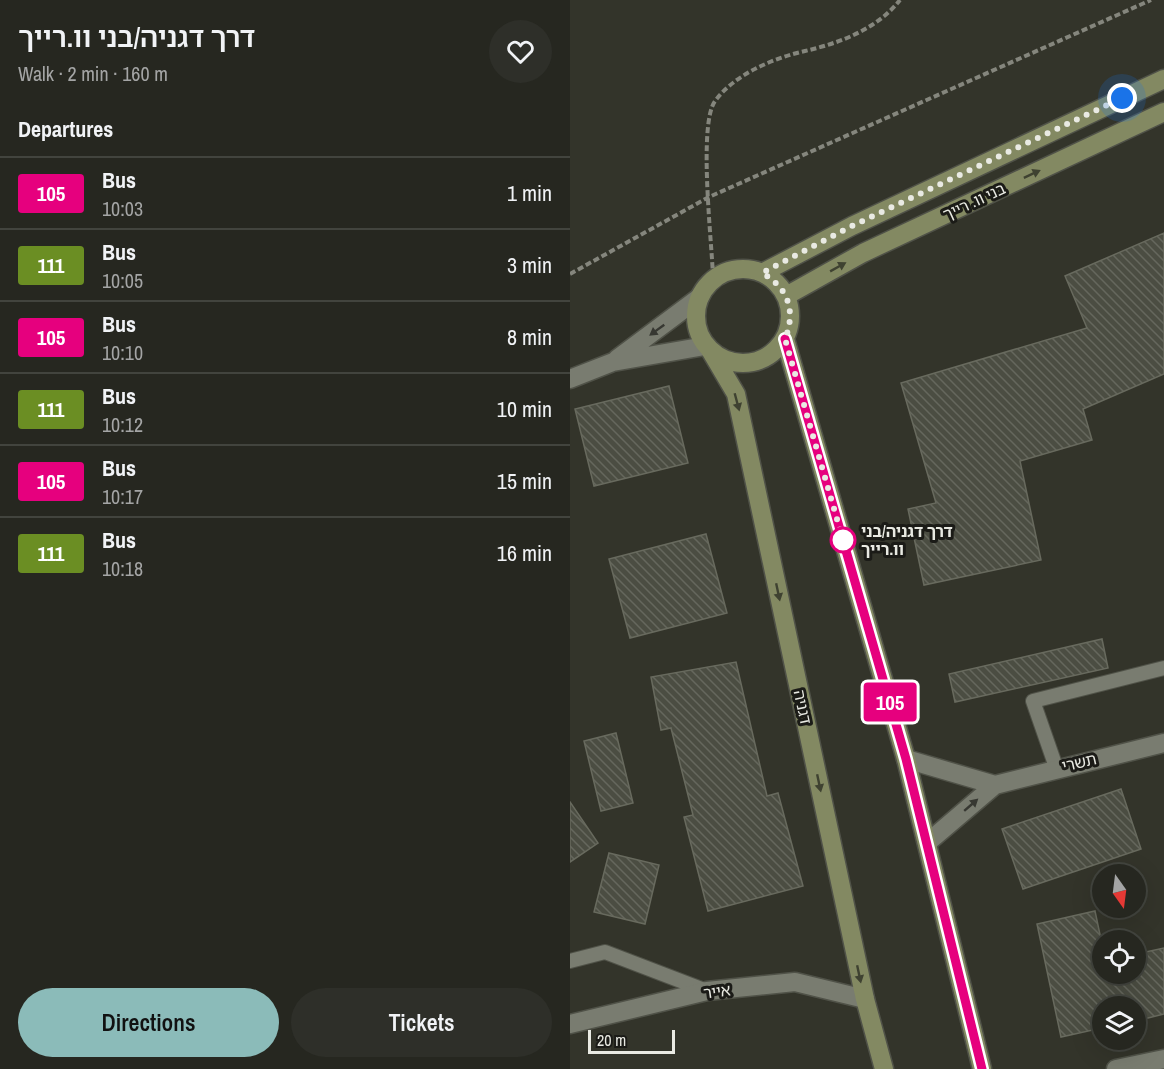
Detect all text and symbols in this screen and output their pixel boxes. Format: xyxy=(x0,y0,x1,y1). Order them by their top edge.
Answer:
text: דרך דגניה/בני וו.רייך xyxy=(18,18,255,56)
button: heart xyxy=(489,20,552,83)
text: Walk · 2 min · 160 m xyxy=(18,60,168,87)
your location xyxy=(1107,83,1137,113)
text: Departures xyxy=(18,114,113,144)
text: Bus xyxy=(102,165,136,195)
one-way arrow xyxy=(1024,169,1041,178)
street label: בני וו. רייך xyxy=(939,177,1009,225)
text: 1 min xyxy=(507,178,552,208)
text: 105 xyxy=(37,179,65,208)
text: 10:03 xyxy=(102,195,143,222)
text: Bus xyxy=(102,237,136,267)
text: 3 min xyxy=(507,250,552,280)
text: 111 xyxy=(38,251,64,280)
one-way arrow xyxy=(829,262,846,272)
text: 10:05 xyxy=(102,267,143,294)
text: Bus xyxy=(102,309,136,339)
text: 8 min xyxy=(507,322,552,352)
text: 105 xyxy=(37,323,65,352)
one-way arrow xyxy=(649,323,664,335)
text: 10:10 xyxy=(102,339,143,366)
text: Bus xyxy=(102,381,136,411)
one-way arrow xyxy=(733,393,742,411)
text: 10 min xyxy=(497,394,552,424)
text: 111 xyxy=(38,395,64,424)
text: 10:12 xyxy=(102,411,143,438)
text: Bus xyxy=(102,453,136,483)
text: 15 min xyxy=(497,466,552,496)
text: 105 xyxy=(37,467,65,496)
text: 10:17 xyxy=(102,483,143,510)
place label: דרך דגניה/בני וו.רייך xyxy=(861,520,953,560)
text: Bus xyxy=(102,525,136,555)
marker: דרך דגניה/בני וו.רייך xyxy=(830,527,856,553)
text: 16 min xyxy=(497,538,552,568)
text: 111 xyxy=(38,539,64,568)
text: 10:18 xyxy=(102,555,143,582)
one-way arrow xyxy=(774,583,783,602)
line badge: 105 xyxy=(856,682,924,722)
street label: דגניה xyxy=(789,688,817,727)
text: 105 xyxy=(876,688,904,717)
street label: תשרי xyxy=(1059,747,1099,777)
one-way arrow xyxy=(815,774,824,793)
one-way arrow xyxy=(963,799,978,812)
north arrow xyxy=(1092,864,1146,918)
map controls xyxy=(1092,864,1146,1050)
button: locate xyxy=(1092,930,1146,984)
one-way arrow xyxy=(855,964,865,983)
street label: אייר xyxy=(702,978,732,1004)
button: Directions xyxy=(18,988,279,1057)
button: Tickets xyxy=(291,988,552,1057)
button: layers xyxy=(1092,996,1146,1050)
scale bar xyxy=(588,1027,675,1054)
text: 20 m xyxy=(597,1029,626,1051)

